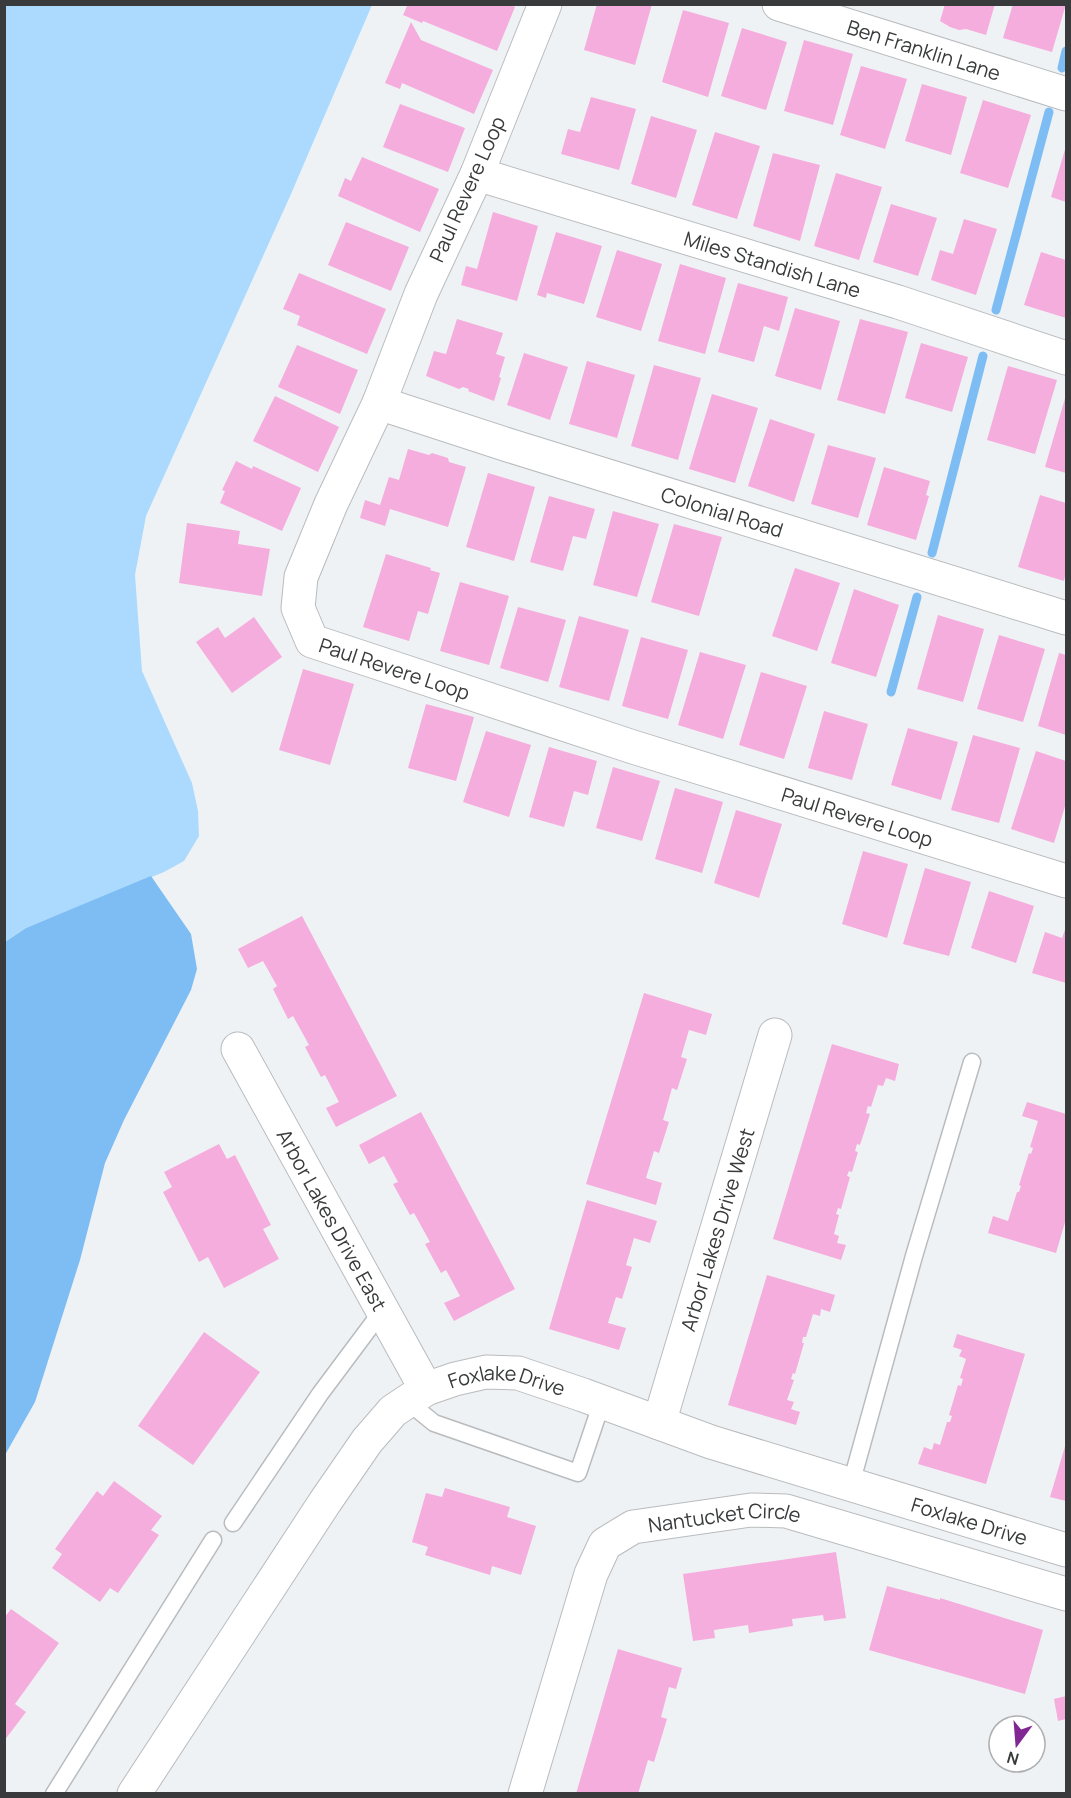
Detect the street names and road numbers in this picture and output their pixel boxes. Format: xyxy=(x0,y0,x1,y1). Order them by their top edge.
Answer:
street label: Ben Franklin Lane xyxy=(844,13,1004,86)
street label: Paul Revere Loop xyxy=(423,112,511,266)
street label: Miles Standish Lane xyxy=(681,224,864,303)
street label: Colonial Road xyxy=(658,480,787,543)
street label: Paul Revere Loop xyxy=(316,631,474,706)
street label: Paul Revere Loop xyxy=(778,780,937,853)
street label: Arbor Lakes Drive East xyxy=(271,1124,394,1315)
street label: Arbor Lakes Drive West xyxy=(674,1125,760,1334)
street label: Foxlake Drive xyxy=(444,1358,569,1402)
street label: Foxlake Drive xyxy=(908,1490,1031,1551)
street label: Nantucket Circle xyxy=(646,1496,805,1538)

